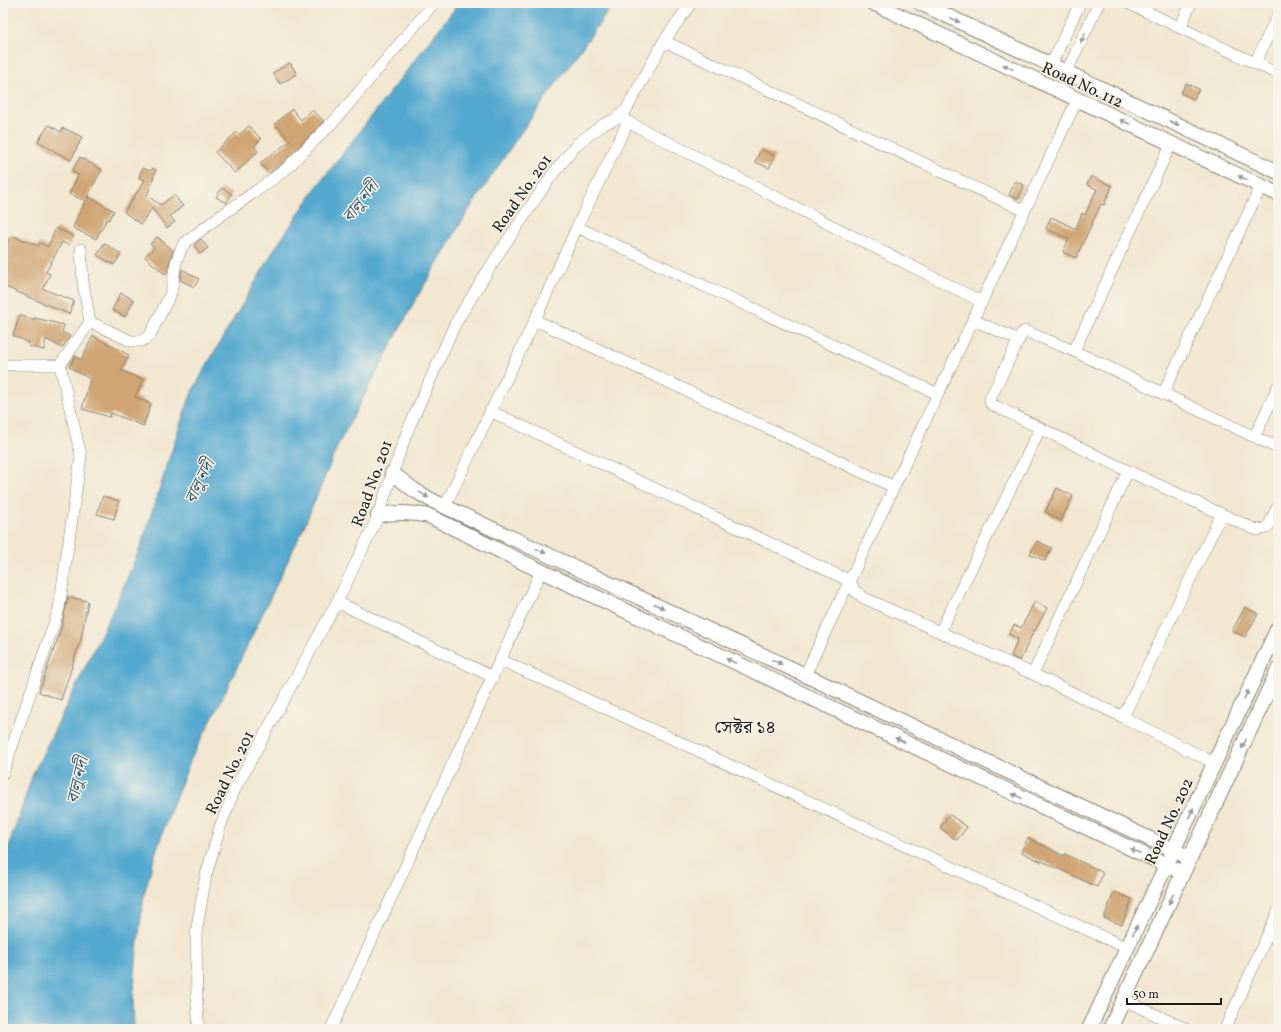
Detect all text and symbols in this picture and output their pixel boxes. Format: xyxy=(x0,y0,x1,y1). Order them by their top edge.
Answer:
one-way arrow xyxy=(949,17,961,23)
one-way arrow xyxy=(1080,32,1086,44)
street label: Road No. 112 xyxy=(1038,57,1126,114)
one-way arrow xyxy=(1002,64,1013,70)
one-way arrow xyxy=(1119,119,1131,125)
one-way arrow xyxy=(1168,120,1180,126)
street label: Road No. 201 xyxy=(488,151,558,238)
water label: বালু নদী xyxy=(338,174,386,227)
one-way arrow xyxy=(1237,175,1248,181)
street label: Road No. 201 xyxy=(347,437,399,530)
water label: বালু নদী xyxy=(180,453,222,508)
one-way arrow xyxy=(418,492,430,499)
one-way arrow xyxy=(536,548,547,554)
one-way arrow xyxy=(653,603,665,609)
one-way arrow xyxy=(726,658,737,664)
one-way arrow xyxy=(771,659,782,665)
one-way arrow xyxy=(1243,690,1249,701)
district label: সেক্টর ১৪ xyxy=(714,716,776,741)
street label: Road No. 201 xyxy=(201,727,261,819)
one-way arrow xyxy=(894,737,905,743)
one-way arrow xyxy=(1241,738,1247,749)
water label: বালু নদী xyxy=(62,752,96,806)
street label: Road No. 202 xyxy=(1140,775,1199,869)
one-way arrow xyxy=(1012,793,1023,799)
one-way arrow xyxy=(1188,807,1194,818)
one-way arrow xyxy=(1129,848,1140,854)
one-way arrow xyxy=(1168,894,1174,905)
one-way arrow xyxy=(1132,925,1138,936)
scale bar xyxy=(1127,980,1221,1006)
text: 50 m xyxy=(1133,987,1159,1003)

